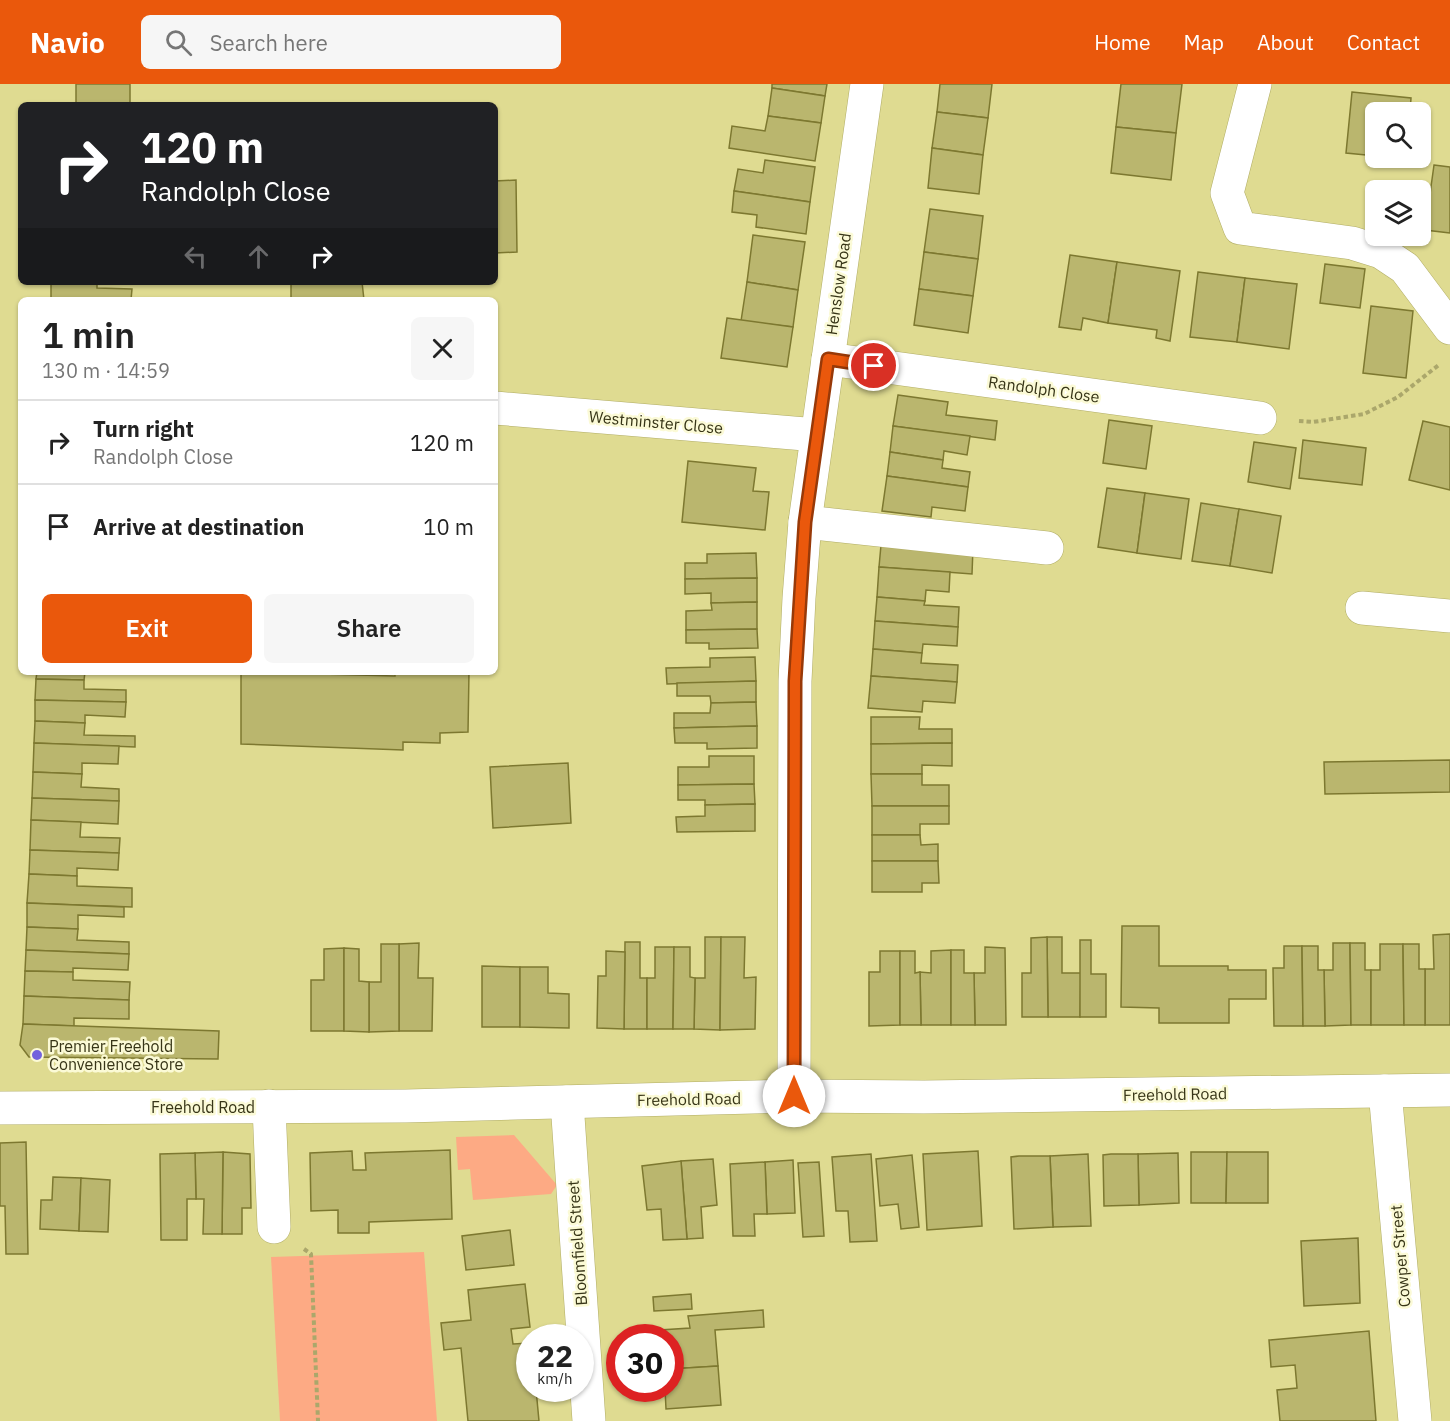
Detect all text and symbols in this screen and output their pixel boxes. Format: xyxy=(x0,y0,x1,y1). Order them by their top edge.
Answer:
search box xyxy=(141,15,561,69)
text: Navio xyxy=(30,24,105,61)
icon: search xyxy=(162,26,195,59)
text: Search here xyxy=(210,28,328,57)
text: Home xyxy=(1094,28,1151,56)
text: Map xyxy=(1184,28,1224,56)
text: About xyxy=(1257,28,1314,56)
text: Contact xyxy=(1347,28,1420,56)
map controls xyxy=(1365,102,1431,246)
button: search xyxy=(1365,102,1431,168)
text: 120 m xyxy=(141,120,264,175)
icon: right xyxy=(42,126,120,204)
text: Randolph Close xyxy=(141,173,330,208)
button: layers xyxy=(1365,180,1431,246)
street label: Henslow Road xyxy=(821,232,855,336)
icon: left xyxy=(179,240,212,273)
icon: ahead xyxy=(242,240,275,273)
icon: right xyxy=(305,240,338,273)
text: 1 min xyxy=(42,311,135,358)
button: close xyxy=(411,317,474,380)
pin xyxy=(848,340,899,391)
icon: arrive xyxy=(857,349,890,382)
text: 130 m · 14:59 xyxy=(42,357,170,384)
street label: Randolph Close xyxy=(987,371,1101,407)
street label: Westminster Close xyxy=(588,406,724,438)
text: Turn right xyxy=(93,414,194,443)
icon: right xyxy=(42,426,75,459)
text: 120 m xyxy=(410,428,474,457)
text: Randolph Close xyxy=(93,443,233,470)
icon: arrive xyxy=(42,510,75,543)
text: Arrive at destination xyxy=(93,512,304,541)
text: 10 m xyxy=(423,512,474,541)
button: Exit xyxy=(42,594,252,663)
button: Share xyxy=(264,594,474,663)
place label: Premier Freehold Convenience Store xyxy=(49,1036,183,1074)
marker: Premier Freehold Convenience Store xyxy=(30,1048,44,1062)
position arrow xyxy=(762,1064,826,1128)
street label: Freehold Road xyxy=(1123,1083,1227,1105)
street label: Freehold Road xyxy=(637,1088,741,1110)
street label: Freehold Road xyxy=(151,1097,255,1117)
street label: Bloomfield Street xyxy=(563,1180,591,1306)
street label: Cowper Street xyxy=(1386,1204,1414,1308)
speed limit sign: 30 xyxy=(606,1324,684,1402)
text: 22 xyxy=(537,1336,573,1375)
text: km/h xyxy=(537,1369,573,1388)

